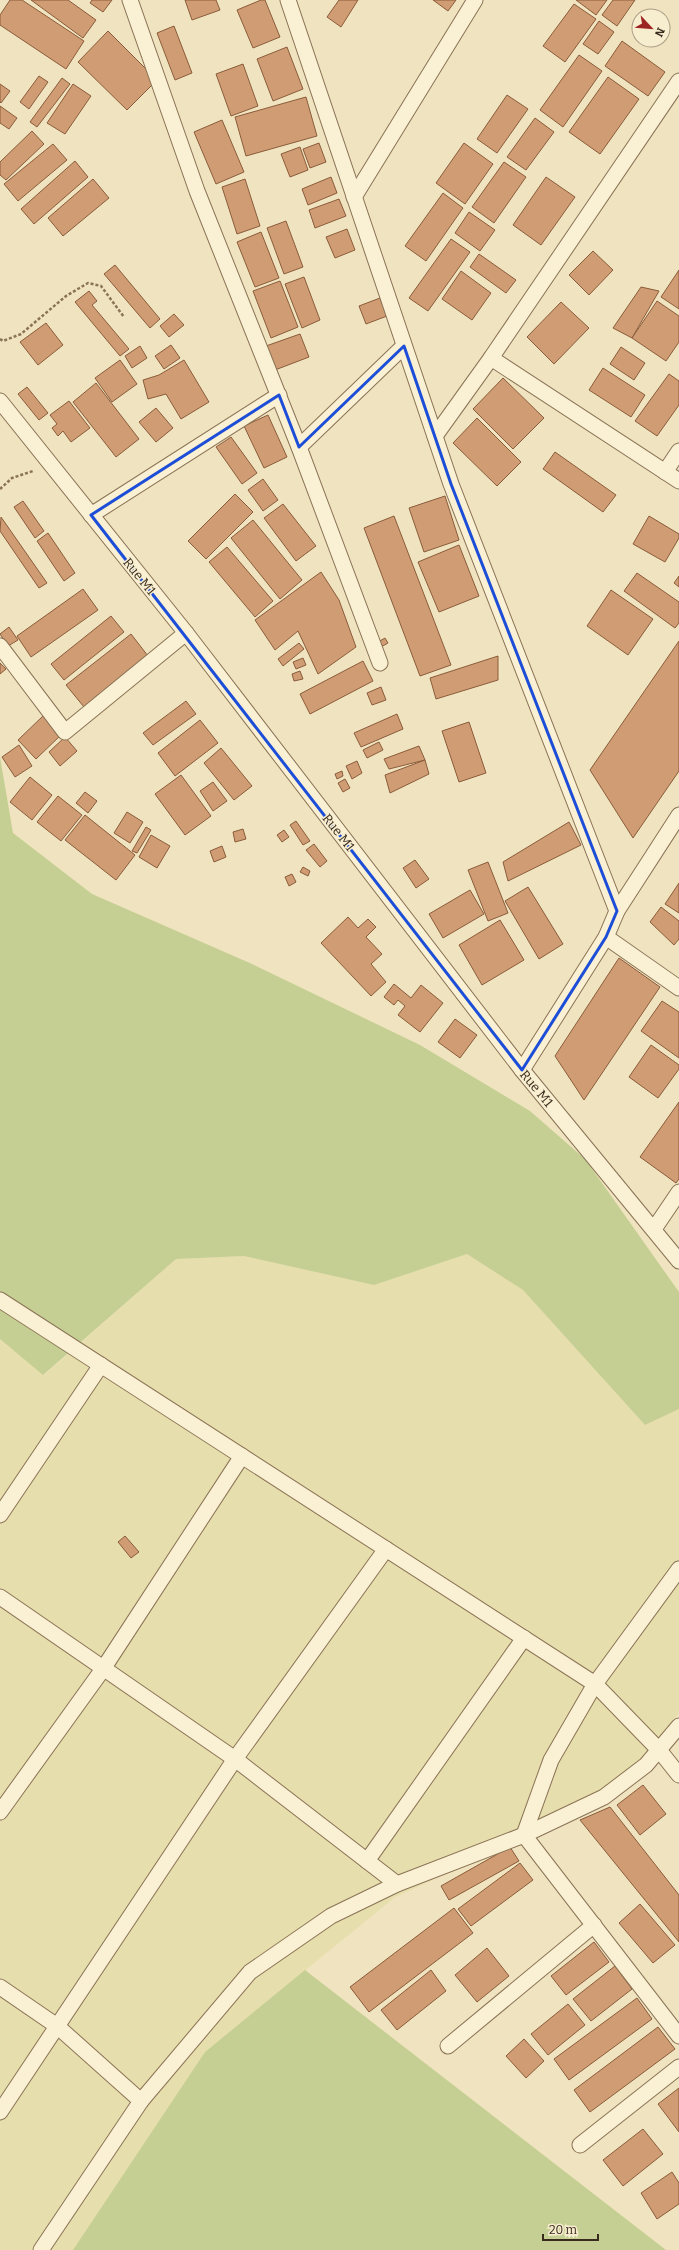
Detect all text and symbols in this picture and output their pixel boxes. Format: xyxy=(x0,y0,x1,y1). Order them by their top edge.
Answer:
north arrow xyxy=(631,8,671,48)
text: N xyxy=(652,25,667,39)
street label: Rue M1 xyxy=(120,555,159,598)
street label: Rue M1 xyxy=(319,811,358,854)
street label: Rue M1 xyxy=(517,1067,557,1110)
scale bar xyxy=(543,2216,598,2242)
text: 20 m xyxy=(549,2223,578,2237)

